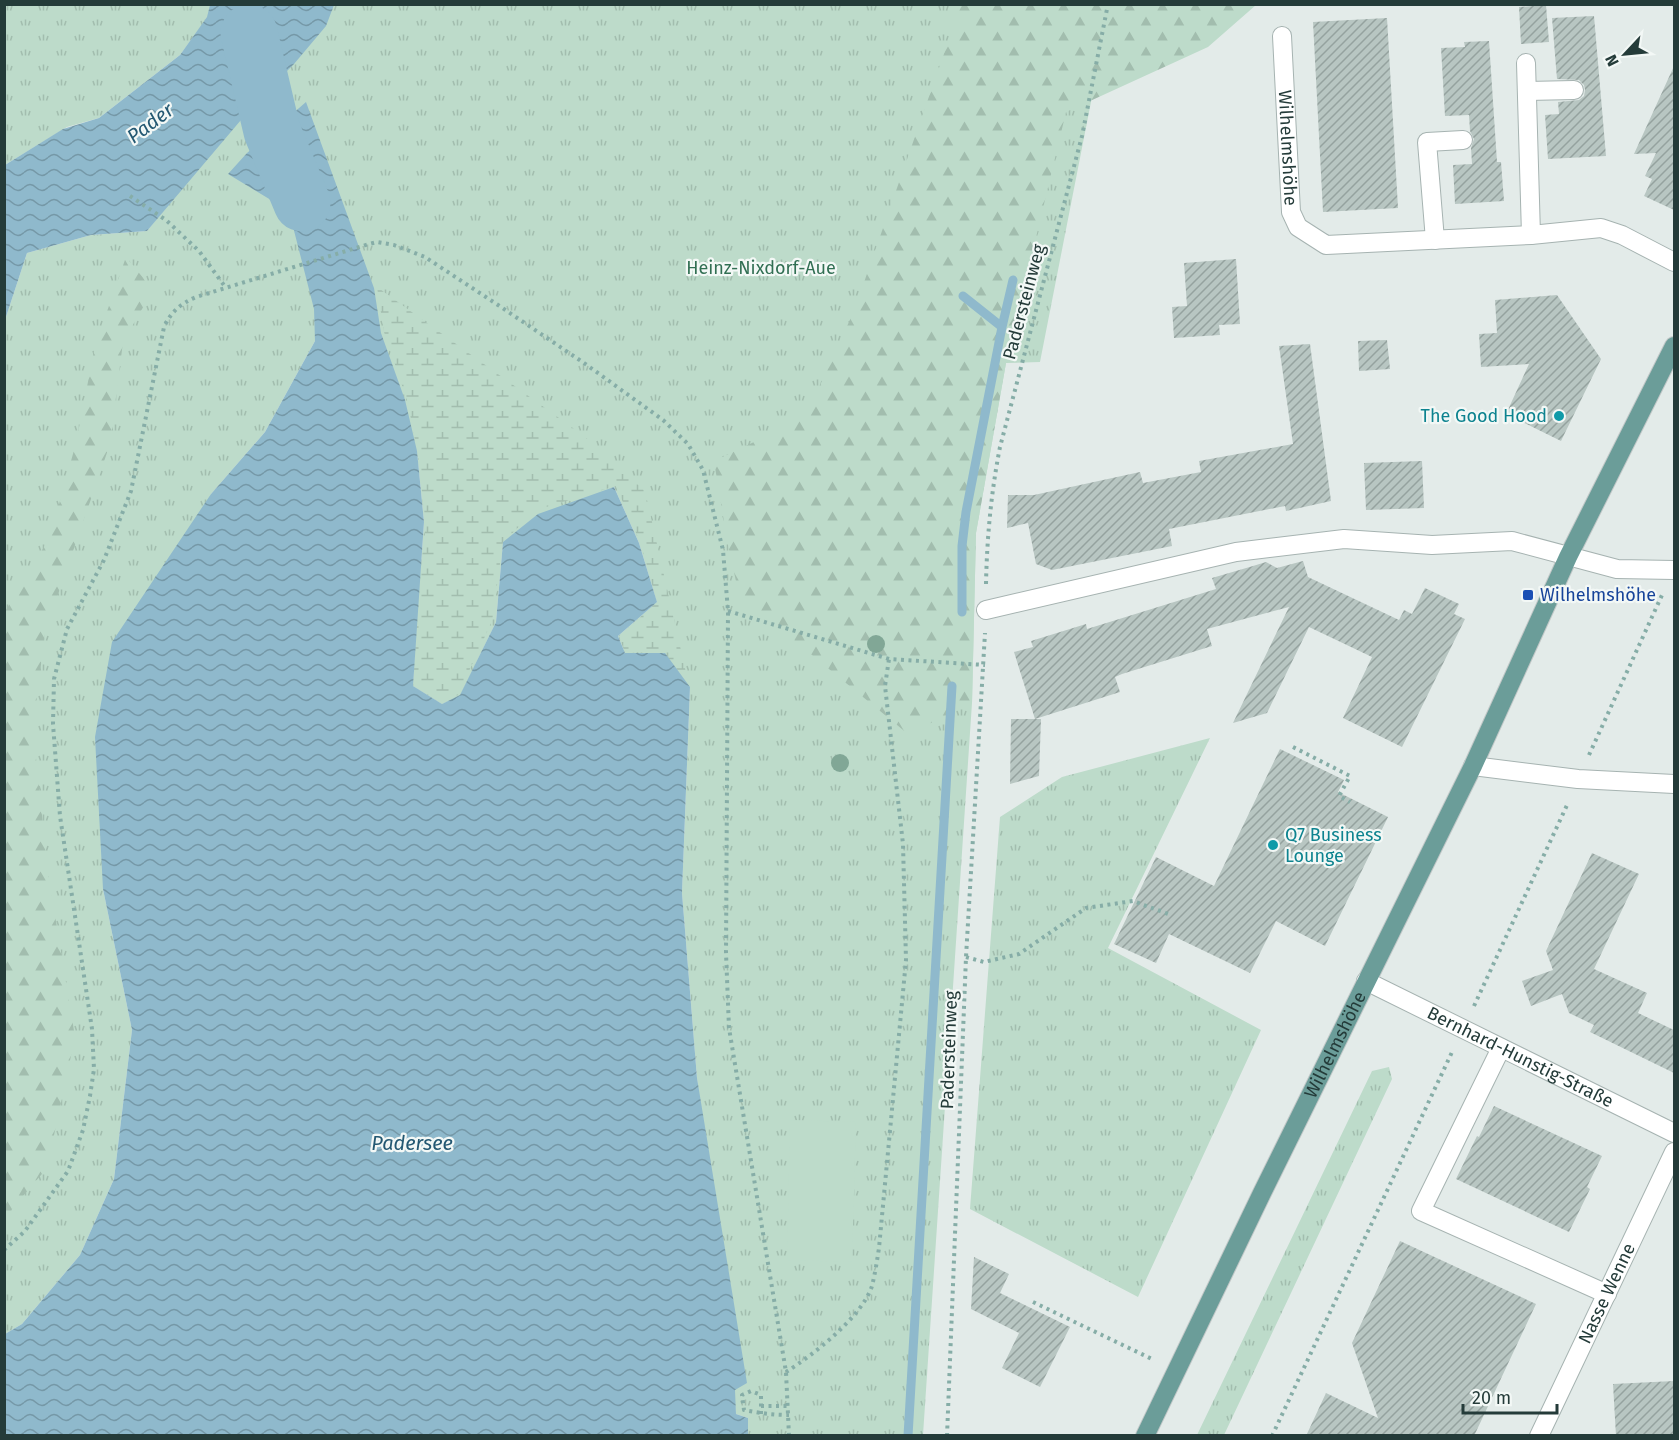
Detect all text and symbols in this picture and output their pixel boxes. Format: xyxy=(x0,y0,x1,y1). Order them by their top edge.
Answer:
north arrow xyxy=(1595,24,1655,84)
text: N xyxy=(1601,51,1623,69)
street label: Wilhelmshöhe xyxy=(1274,89,1302,206)
water label: Pader xyxy=(122,97,179,148)
street label: Padersteinweg xyxy=(998,241,1050,362)
park label: Heinz-Nixdorf-Aue xyxy=(686,257,836,279)
place label: The Good Hood xyxy=(1421,405,1547,427)
marker: The Good Hood xyxy=(1552,409,1566,423)
place label: Wilhelmshöhe xyxy=(1540,584,1656,606)
marker: Wilhelmshöhe xyxy=(1521,588,1535,602)
place label: Q7 Business Lounge xyxy=(1285,824,1382,867)
marker: Q7 Business Lounge xyxy=(1266,838,1280,852)
street label: Wilhelmshöhe xyxy=(1300,988,1371,1102)
street label: Padersteinweg xyxy=(936,990,962,1110)
street label: Bernhard-Hunstig-Straße xyxy=(1423,1002,1617,1112)
water label: Padersee xyxy=(371,1131,453,1155)
street label: Nasse Wenne xyxy=(1574,1240,1640,1347)
scale bar xyxy=(1463,1377,1558,1415)
text: 20 m xyxy=(1472,1387,1511,1409)

